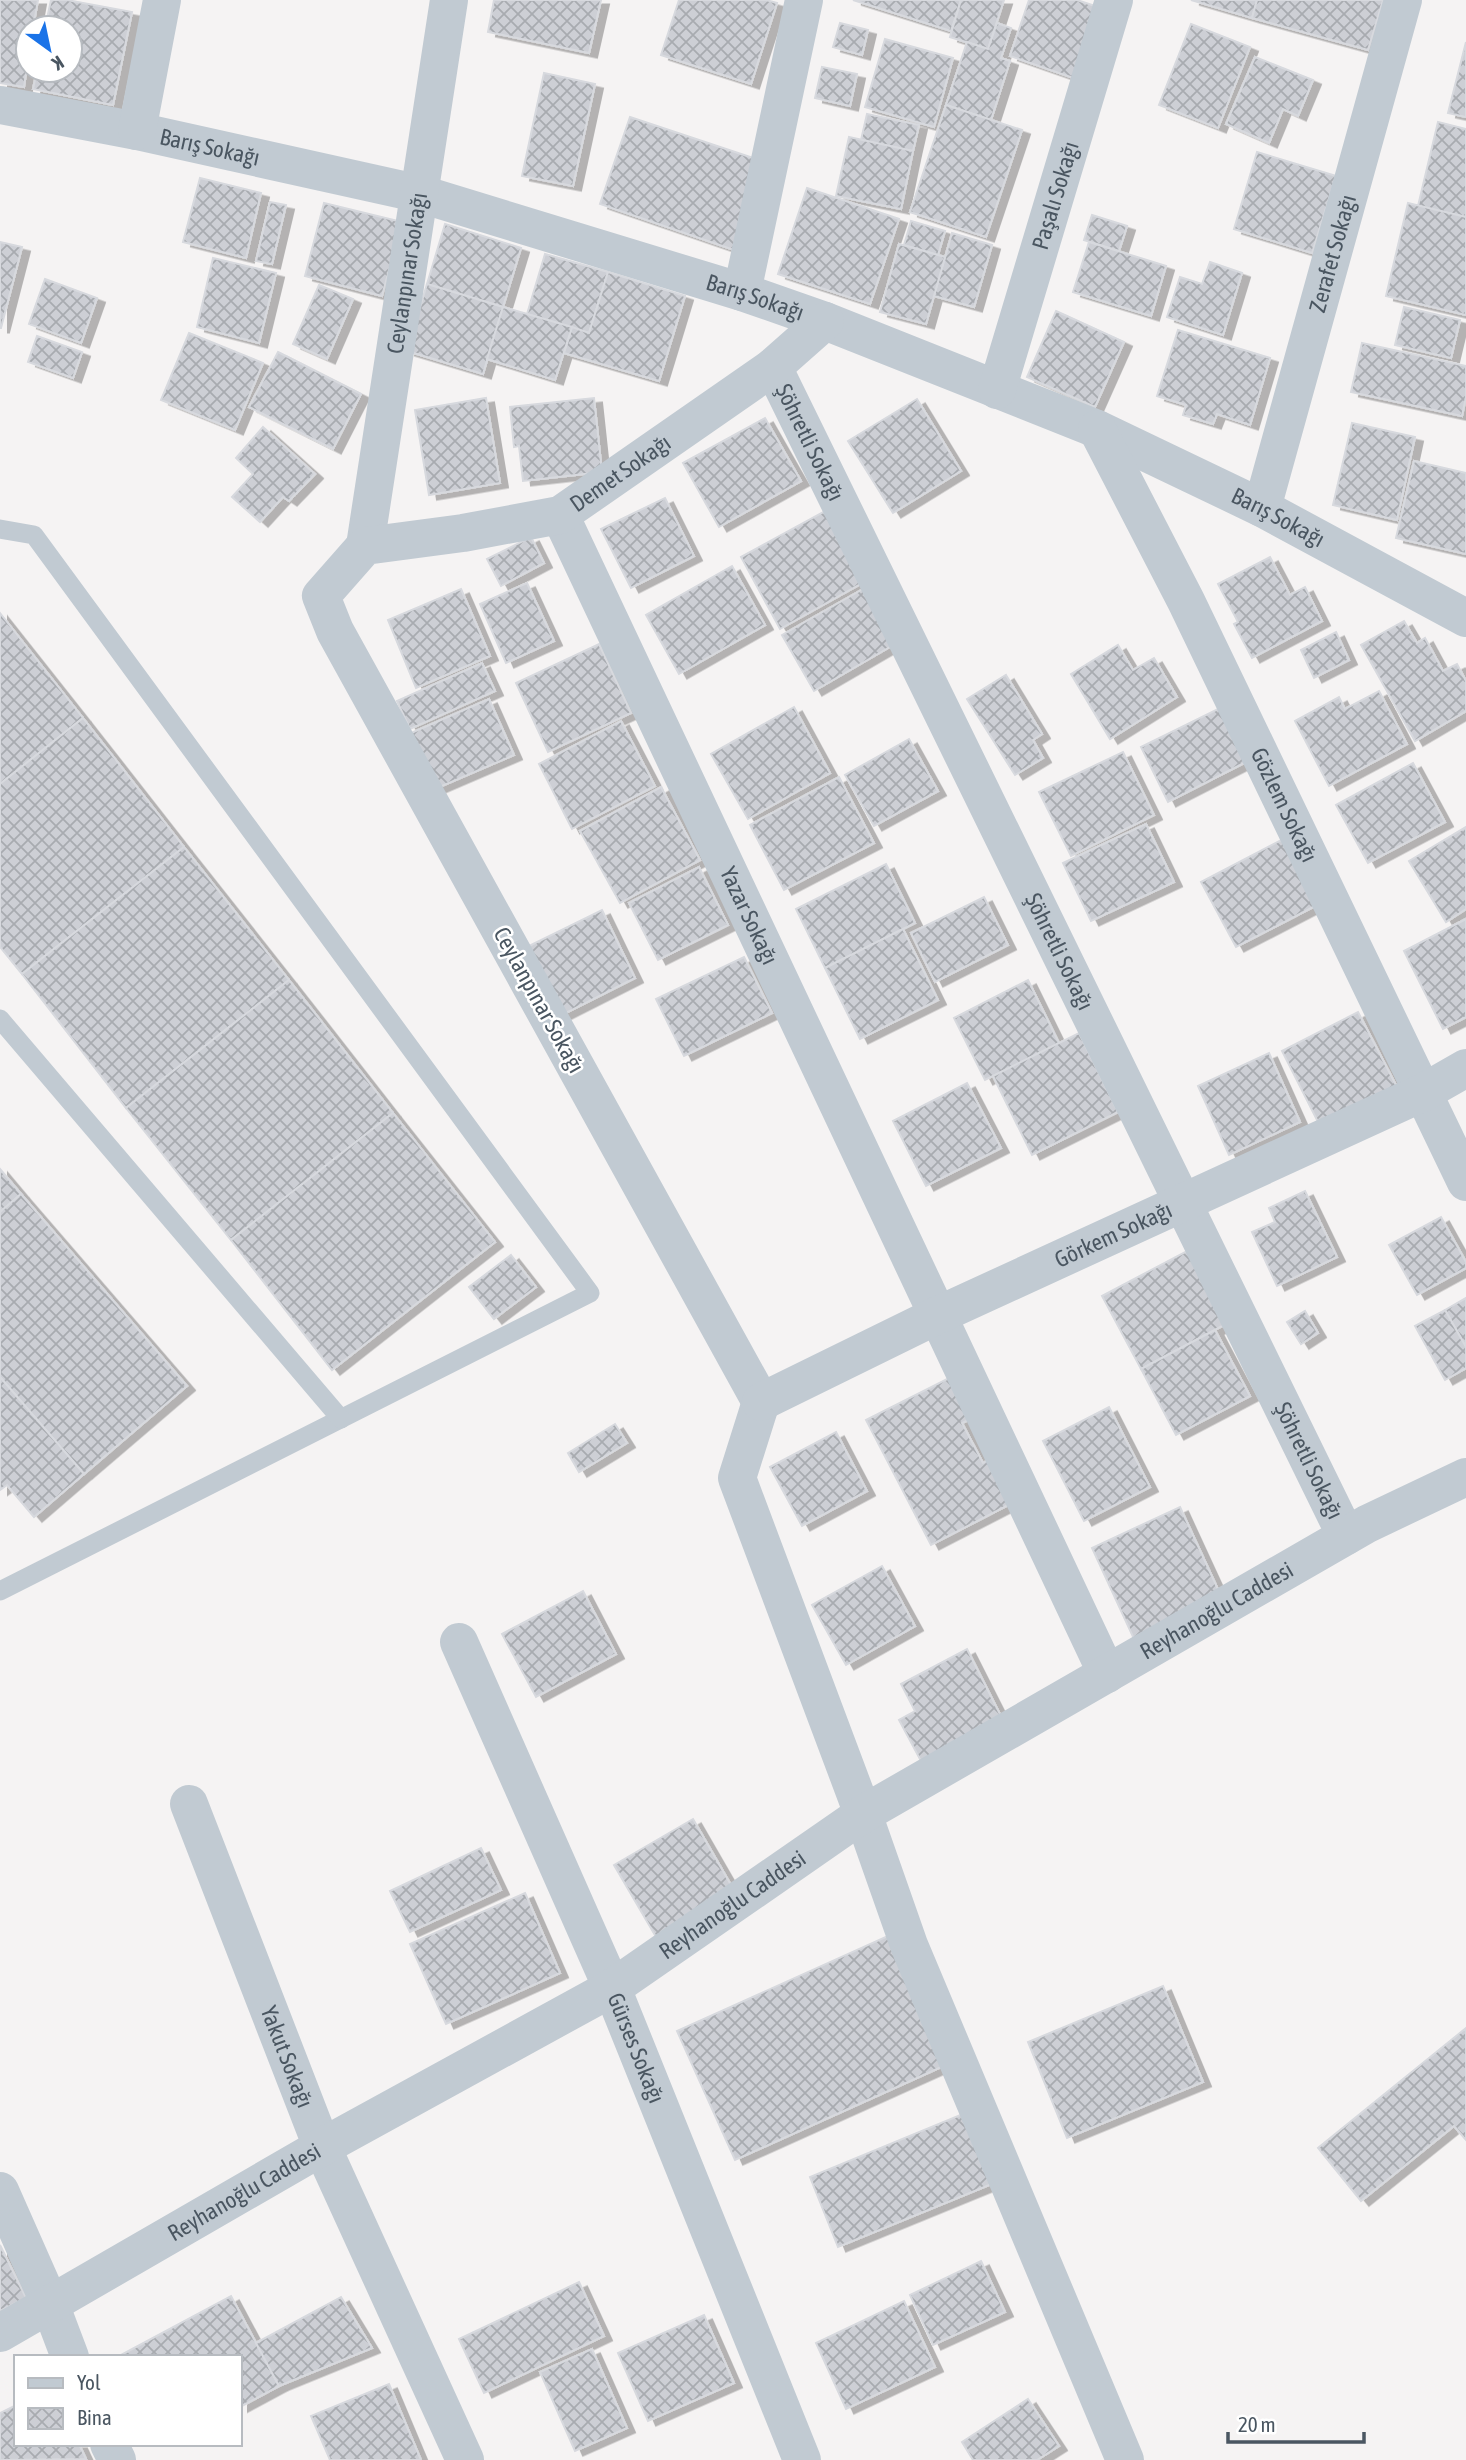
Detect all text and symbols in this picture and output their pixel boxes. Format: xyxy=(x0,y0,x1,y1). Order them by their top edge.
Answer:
north arrow xyxy=(14,14,84,84)
text: K xyxy=(48,51,68,75)
street label: Barış Sokağı xyxy=(157,123,262,171)
street label: Paşalı Sokağı xyxy=(1027,138,1084,253)
street label: Ceylanpınar Sokağı xyxy=(382,191,432,356)
street label: Zerafet Sokağı xyxy=(1304,192,1361,315)
street label: Barış Sokağı xyxy=(703,269,807,326)
street label: Şöhretli Sokağı xyxy=(770,380,849,505)
street label: Demet Sokağı xyxy=(565,429,676,517)
street label: Barış Sokağı xyxy=(1227,482,1329,552)
street label: Gözlem Sokağı xyxy=(1246,744,1323,866)
street label: Yazar Sokağı xyxy=(715,863,783,969)
street label: Şöhretli Sokağı xyxy=(1020,889,1099,1014)
street label: Ceylanpınar Sokağı xyxy=(488,923,590,1077)
street label: Görkem Sokağı xyxy=(1050,1197,1176,1273)
street label: Şöhretli Sokağı xyxy=(1270,1398,1349,1523)
street label: Reyhanoğlu Caddesi xyxy=(1136,1556,1298,1665)
street label: Reyhanoğlu Caddesi xyxy=(654,1845,810,1964)
street label: Gürses Sokağı xyxy=(602,1989,670,2107)
street label: Yakut Sokağı xyxy=(255,2002,318,2111)
street label: Reyhanoğlu Caddesi xyxy=(163,2138,325,2246)
legend xyxy=(14,2355,242,2446)
text: Yol xyxy=(77,2370,101,2394)
scale bar xyxy=(1228,2400,1364,2444)
text: Bina xyxy=(77,2405,112,2429)
text: 20 m xyxy=(1238,2412,1276,2436)

